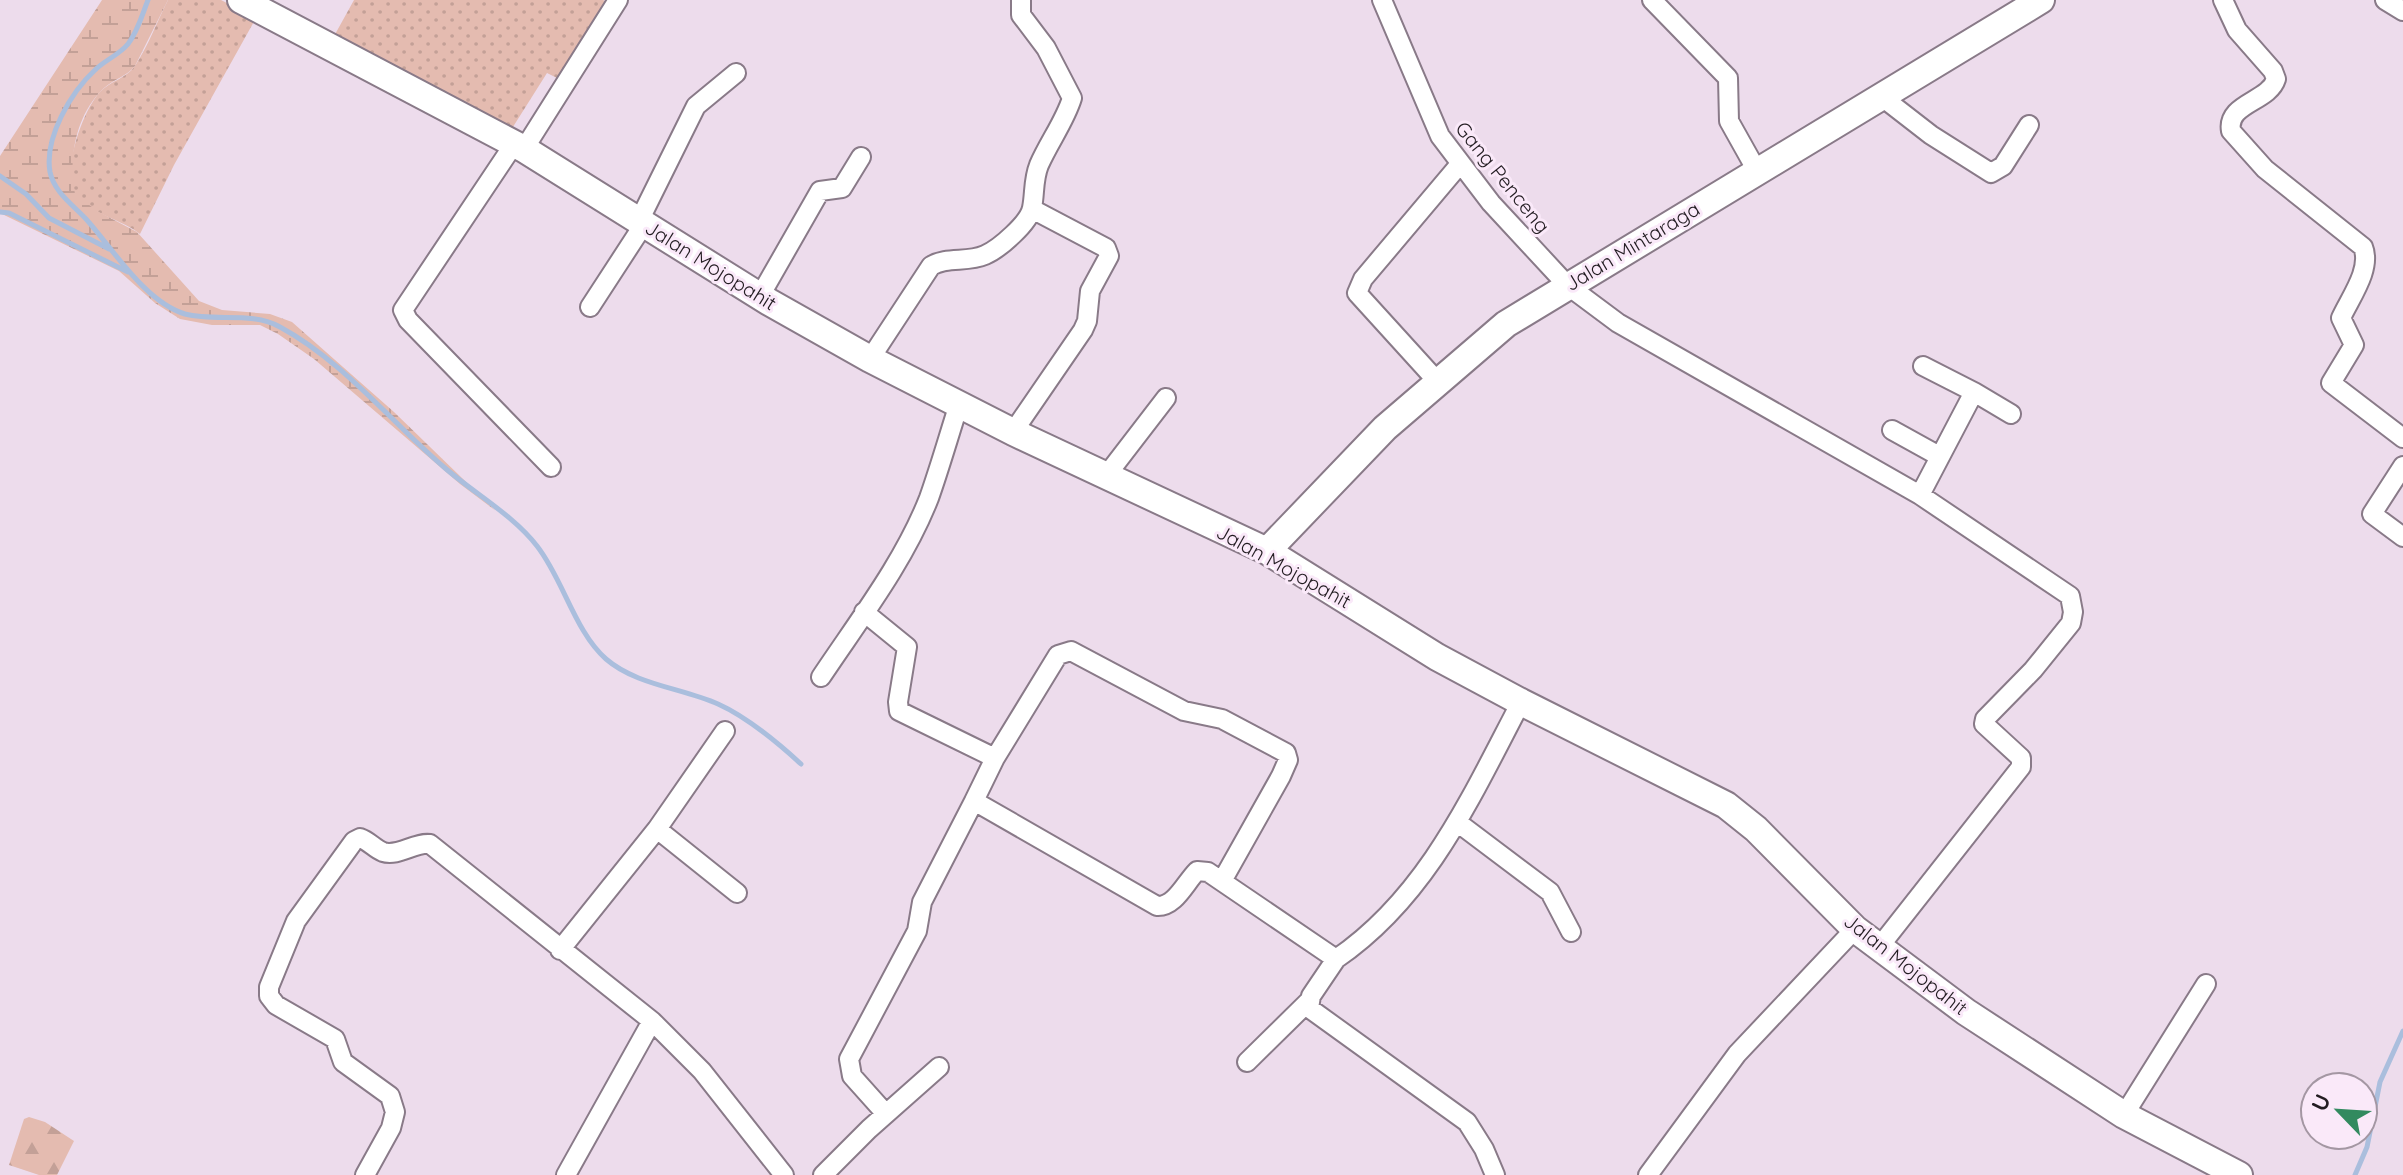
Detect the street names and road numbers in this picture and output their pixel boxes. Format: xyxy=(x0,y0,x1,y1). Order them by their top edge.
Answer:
street label: Gang Penceng xyxy=(1450,116,1556,238)
street label: Jalan Mintaraga xyxy=(1560,196,1704,296)
street label: Jalan Mojopahit xyxy=(641,215,781,315)
street label: Jalan Mojopahit xyxy=(1212,519,1356,613)
street label: Jalan Mojopahit xyxy=(1839,908,1973,1020)

